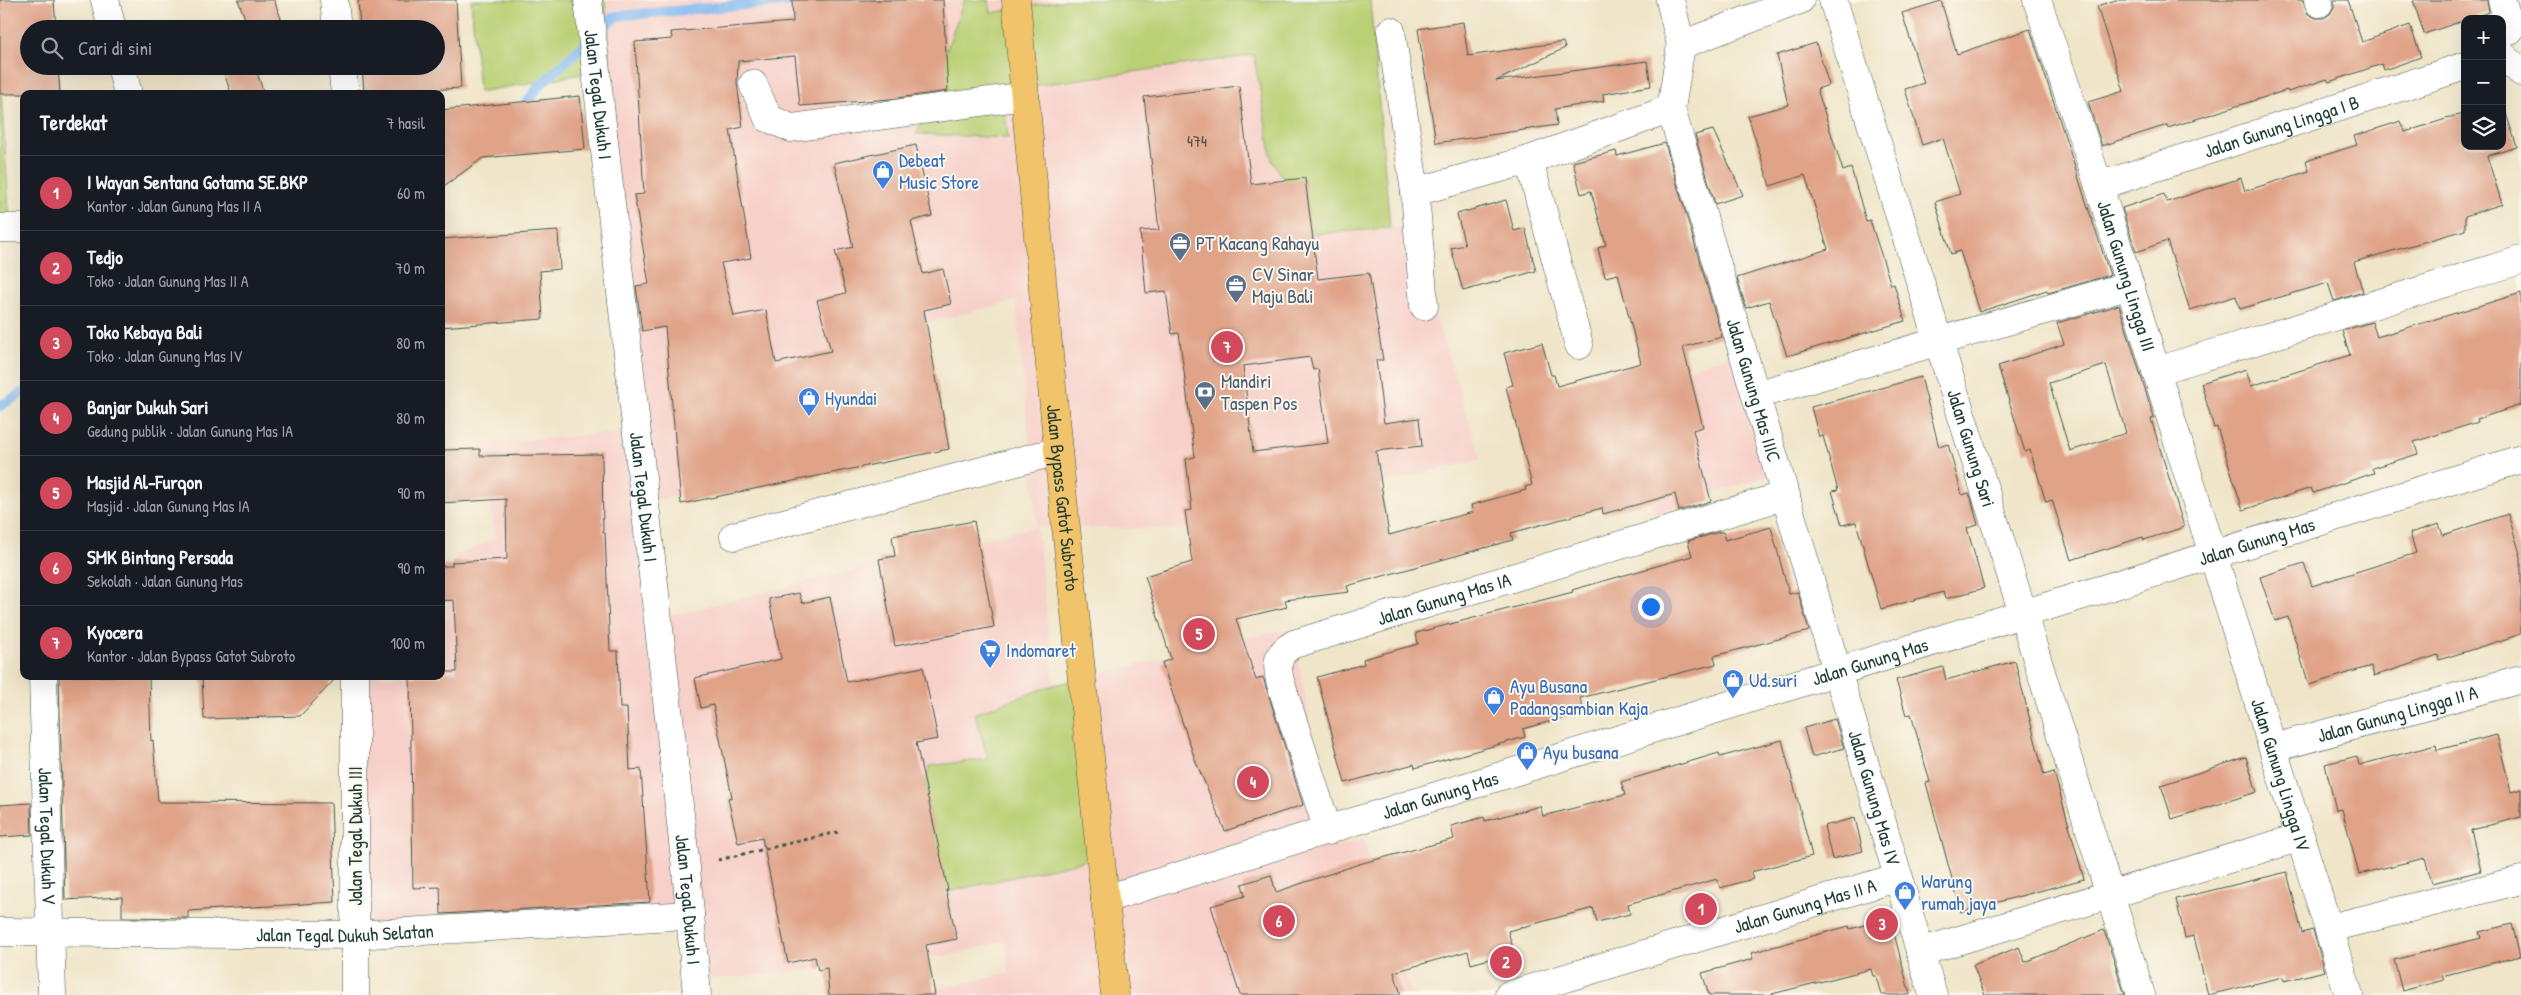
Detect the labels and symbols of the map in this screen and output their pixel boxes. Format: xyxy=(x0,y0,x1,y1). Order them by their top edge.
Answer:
street label: Jalan Tegal Dukuh I xyxy=(578,28,619,161)
street label: Jalan Gunung Lingga I B xyxy=(2201,89,2362,164)
house number: 474 xyxy=(1187,130,1207,152)
place label: Debeat Music Store xyxy=(899,147,979,195)
shop icon: Debeat Music Store xyxy=(871,159,895,190)
street label: Jalan Gunung Lingga III xyxy=(2091,197,2162,354)
place label: PT Kacang Rahayu xyxy=(1196,230,1320,256)
office icon: PT Kacang Rahayu xyxy=(1168,231,1192,262)
place label: CV Sinar Maju Bali xyxy=(1252,261,1314,309)
office icon: CV Sinar Maju Bali xyxy=(1224,273,1248,304)
street label: Jalan Gunung Mas IIIC xyxy=(1721,315,1788,465)
pin: 7 xyxy=(1211,328,1243,366)
place label: Mandiri Taspen Pos xyxy=(1221,368,1297,416)
bank icon: Mandiri Taspen Pos xyxy=(1193,380,1217,411)
place label: Hyundai xyxy=(825,385,877,411)
shop icon: Hyundai xyxy=(797,386,821,417)
street label: Jalan Gunung Sari xyxy=(1941,386,2002,510)
street label: Jalan Bypass Gatot Subroto xyxy=(1041,403,1086,593)
street label: Jalan Tegal Dukuh I xyxy=(624,430,664,563)
street label: Jalan Gunung Mas xyxy=(2195,511,2318,571)
street label: Jalan Gunung Mas IA xyxy=(1374,566,1514,631)
your location xyxy=(1638,594,1664,620)
pin: 5 xyxy=(1183,615,1215,653)
street label: Jalan Gunung Mas xyxy=(1809,631,1931,692)
place label: Indomaret xyxy=(1006,637,1076,663)
supermarket icon: Indomaret xyxy=(978,638,1002,669)
place label: Ud.suri xyxy=(1749,667,1797,693)
shop icon: Ud.suri xyxy=(1721,668,1745,699)
place label: Ayu Busana Padangsambian Kaja xyxy=(1510,673,1649,721)
street label: Jalan Gunung Lingga II A xyxy=(2314,679,2481,748)
shop icon: Ayu Busana Padangsambian Kaja xyxy=(1482,685,1506,716)
street label: Jalan Gunung Lingga IV xyxy=(2245,695,2317,854)
street label: Jalan Gunung Mas IV xyxy=(1842,727,1907,869)
place label: Ayu busana xyxy=(1543,739,1619,765)
shop icon: Ayu busana xyxy=(1515,740,1539,771)
pin: 4 xyxy=(1237,763,1269,801)
street label: Jalan Gunung Mas xyxy=(1379,765,1502,825)
street label: Jalan Tegal Dukuh III xyxy=(342,766,368,906)
street label: Jalan Tegal Dukuh V xyxy=(33,767,62,905)
street label: Jalan Tegal Dukuh I xyxy=(669,833,707,966)
place label: Warung rumah jaya xyxy=(1921,868,1997,916)
street label: Jalan Gunung Mas II A xyxy=(1730,872,1879,939)
shop icon: Warung rumah jaya xyxy=(1893,880,1917,911)
pin: 1 xyxy=(1685,890,1717,928)
pin: 6 xyxy=(1263,902,1295,940)
pin: 3 xyxy=(1866,905,1898,943)
street label: Jalan Tegal Dukuh Selatan xyxy=(256,917,434,948)
pin: 2 xyxy=(1490,943,1522,981)

